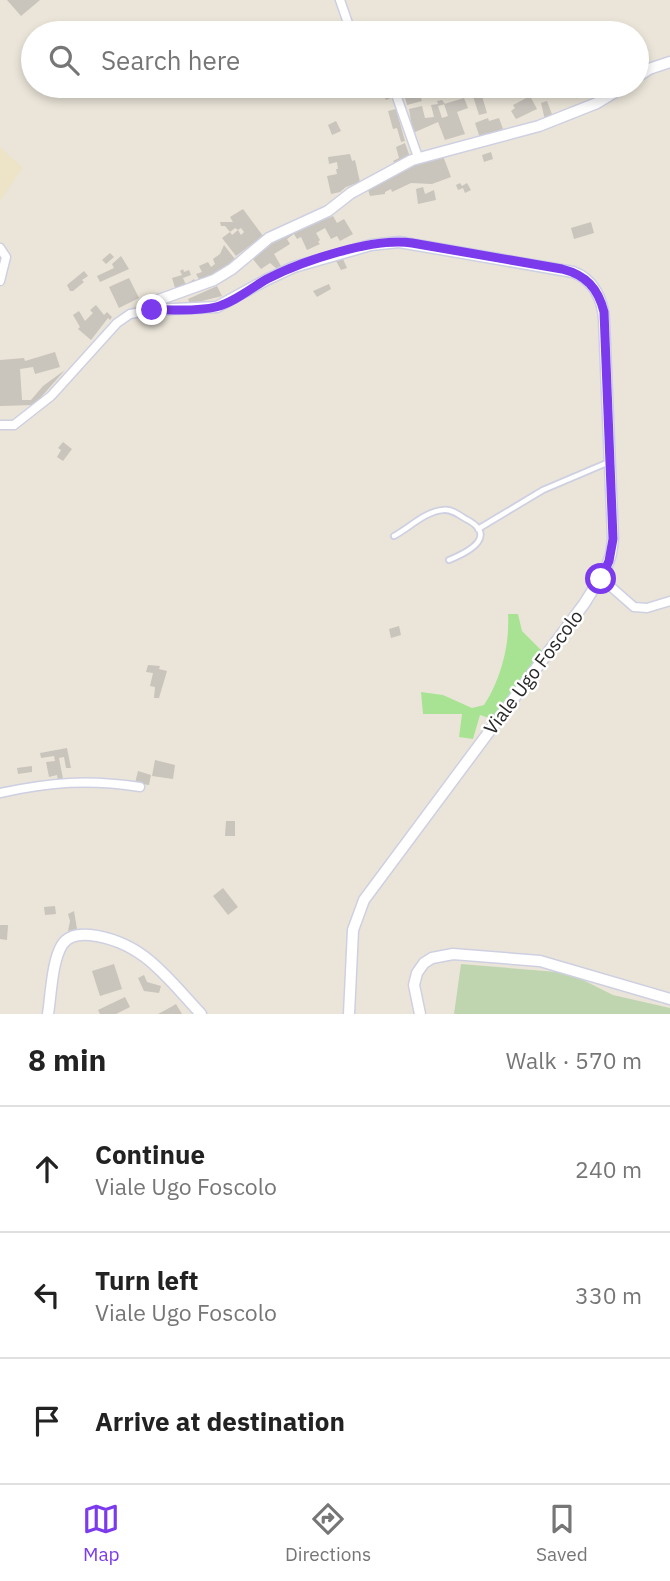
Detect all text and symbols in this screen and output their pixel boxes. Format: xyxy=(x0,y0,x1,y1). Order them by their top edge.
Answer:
search box xyxy=(21,21,649,98)
icon: search xyxy=(45,41,83,79)
text: Search here xyxy=(101,43,240,77)
route end xyxy=(136,294,167,325)
route start xyxy=(585,563,616,594)
street label: Viale Ugo Foscolo xyxy=(478,605,588,739)
text: 8 min xyxy=(28,1040,106,1079)
text: Walk · 570 m xyxy=(506,1045,642,1075)
text: Continue xyxy=(95,1137,205,1171)
icon: ahead xyxy=(28,1150,66,1188)
text: 240 m xyxy=(575,1154,642,1184)
text: Viale Ugo Foscolo xyxy=(95,1171,277,1201)
text: Turn left xyxy=(95,1263,198,1297)
icon: left xyxy=(28,1276,66,1314)
text: 330 m xyxy=(575,1280,642,1310)
text: Viale Ugo Foscolo xyxy=(95,1297,277,1327)
icon: arrive xyxy=(28,1402,66,1440)
text: Arrive at destination xyxy=(95,1404,345,1438)
tab: Map xyxy=(82,1500,120,1566)
tab: Directions xyxy=(285,1500,371,1566)
tab: Saved xyxy=(536,1500,588,1566)

